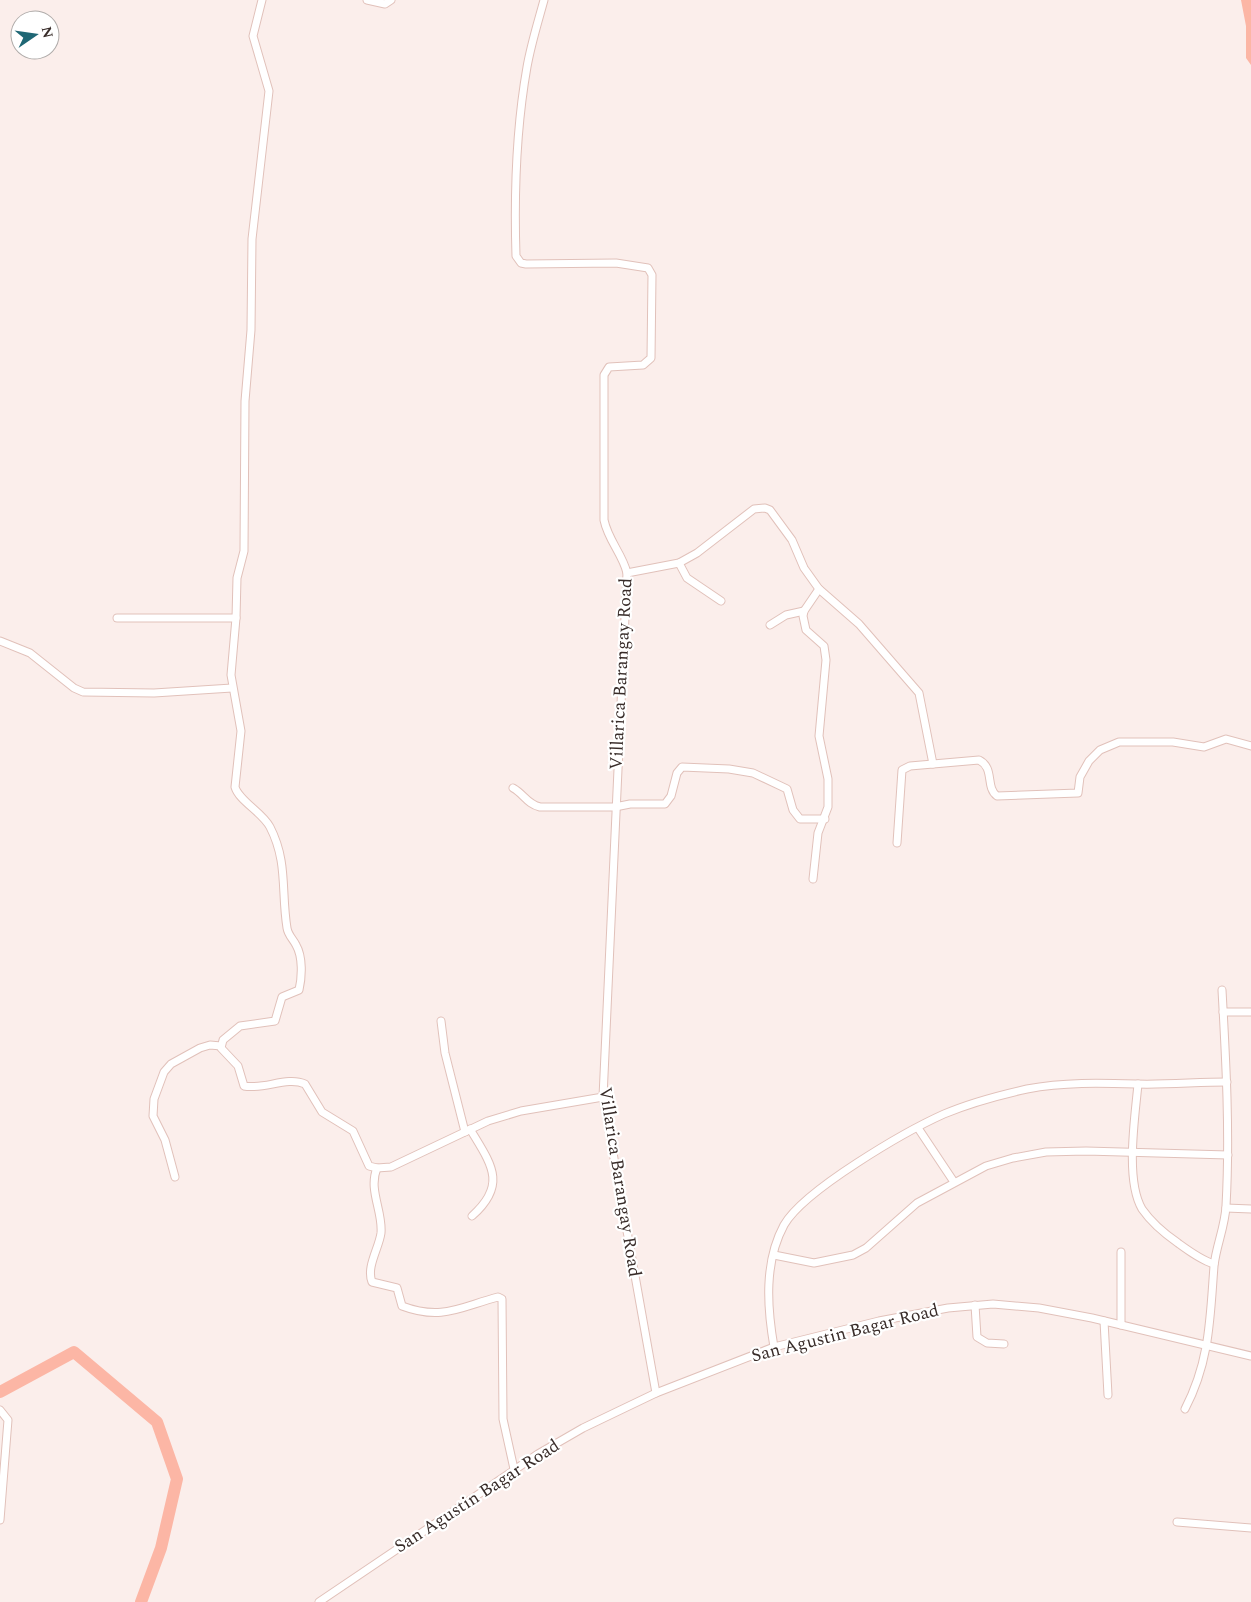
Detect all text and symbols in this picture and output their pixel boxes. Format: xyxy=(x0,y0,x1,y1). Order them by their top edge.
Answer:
north arrow xyxy=(10,10,60,60)
text: N xyxy=(36,24,59,40)
street label: Villarica Barangay Road xyxy=(602,577,640,771)
street label: Villarica Barangay Road xyxy=(592,1085,648,1279)
street label: San Agustin Bagar Road xyxy=(748,1297,942,1369)
street label: San Agustin Bagar Road xyxy=(389,1432,565,1560)

